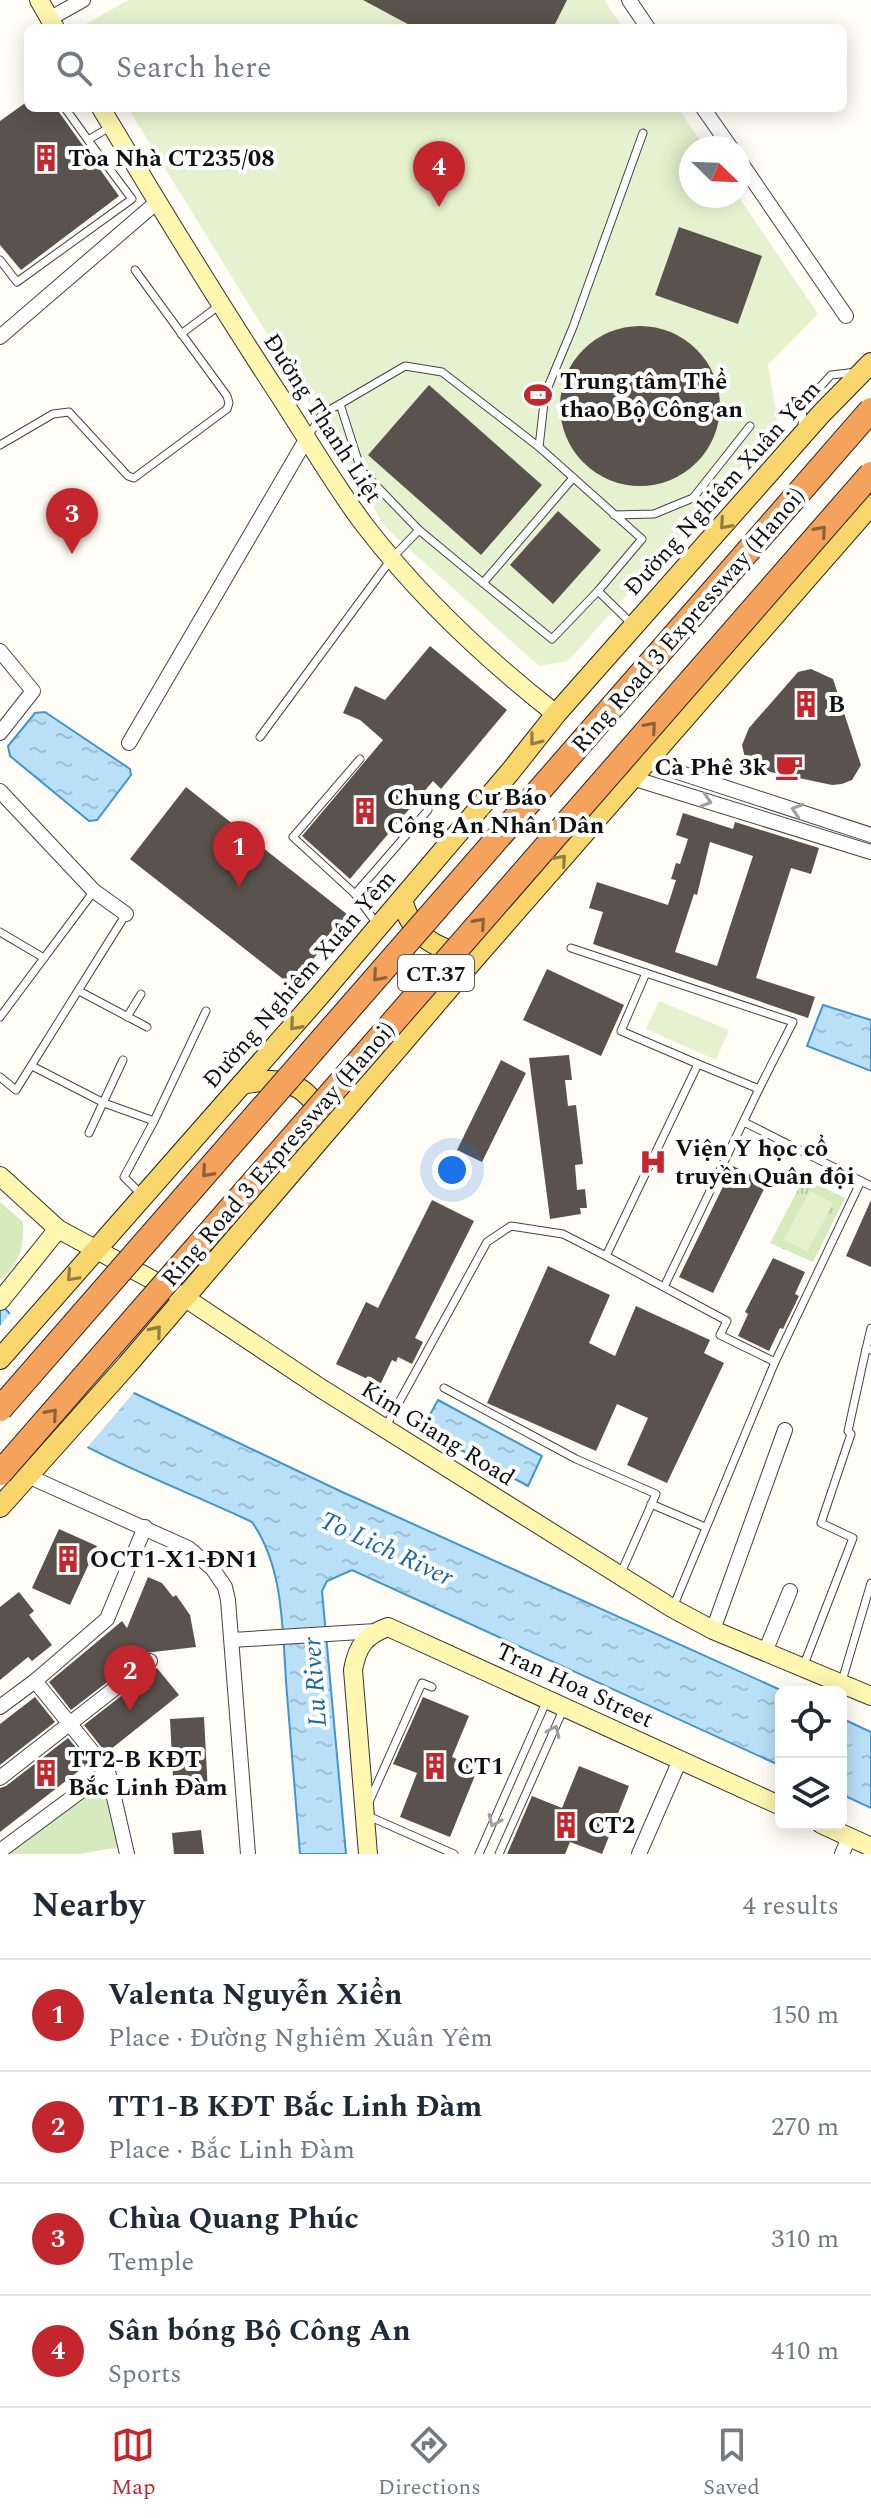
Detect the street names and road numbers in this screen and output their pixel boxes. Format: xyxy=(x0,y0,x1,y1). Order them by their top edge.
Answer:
street label: Đường Thanh Liệt xyxy=(254,326,391,511)
street label: Đường Nghiêm Xuân Yêm xyxy=(616,373,830,605)
street label: Ring Road 3 Expressway (Hanoi) xyxy=(563,480,814,761)
street label: Đường Nghiêm Xuân Yêm xyxy=(194,862,405,1097)
road number: CT.37 xyxy=(398,955,474,991)
street label: Ring Road 3 Expressway (Hanoi) xyxy=(153,1014,404,1295)
street label: Kim Giang Road xyxy=(353,1372,522,1496)
street label: Tran Hoa Street xyxy=(490,1634,659,1738)

